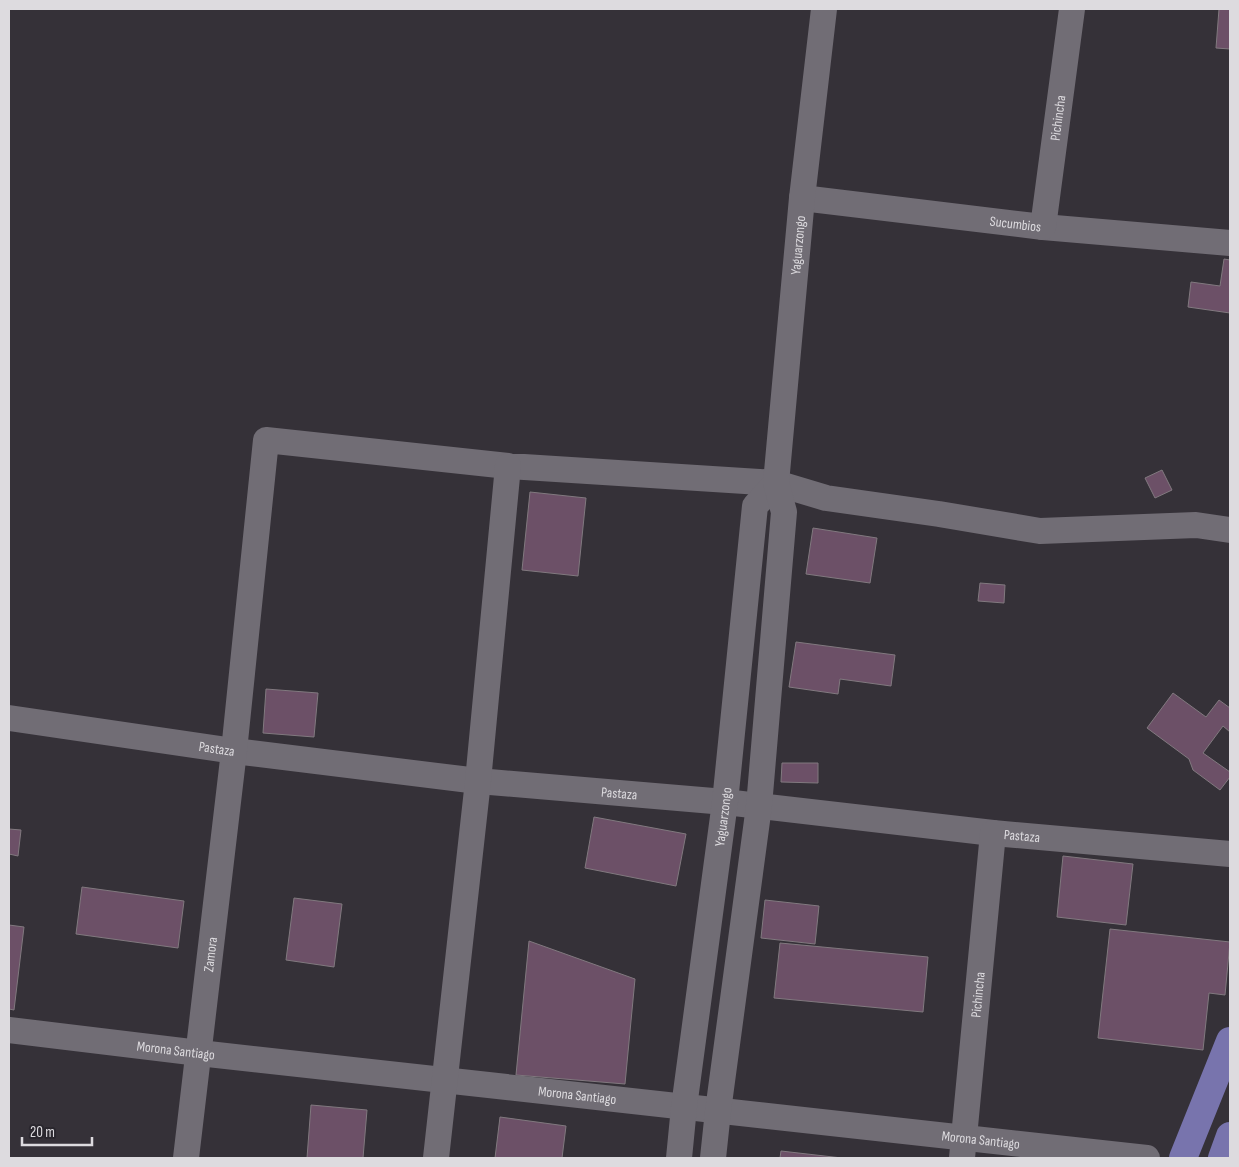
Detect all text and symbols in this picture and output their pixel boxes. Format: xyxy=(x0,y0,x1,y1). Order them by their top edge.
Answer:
street label: Pichincha xyxy=(1046,94,1069,142)
street label: Sucumbios xyxy=(989,212,1042,235)
street label: Yaguarzongo xyxy=(787,215,809,276)
street label: Pastaza xyxy=(198,737,236,760)
street label: Pastaza xyxy=(601,783,638,803)
street label: Yaguarzongo xyxy=(711,786,735,847)
street label: Pastaza xyxy=(1003,826,1041,846)
street label: Zamora xyxy=(200,936,221,973)
street label: Pichincha xyxy=(967,971,988,1018)
street label: Morona Santiago xyxy=(136,1037,216,1063)
street label: Morona Santiago xyxy=(537,1082,617,1108)
scale bar xyxy=(22,1114,92,1146)
text: 20 m xyxy=(30,1123,55,1142)
street label: Morona Santiago xyxy=(941,1127,1021,1152)

